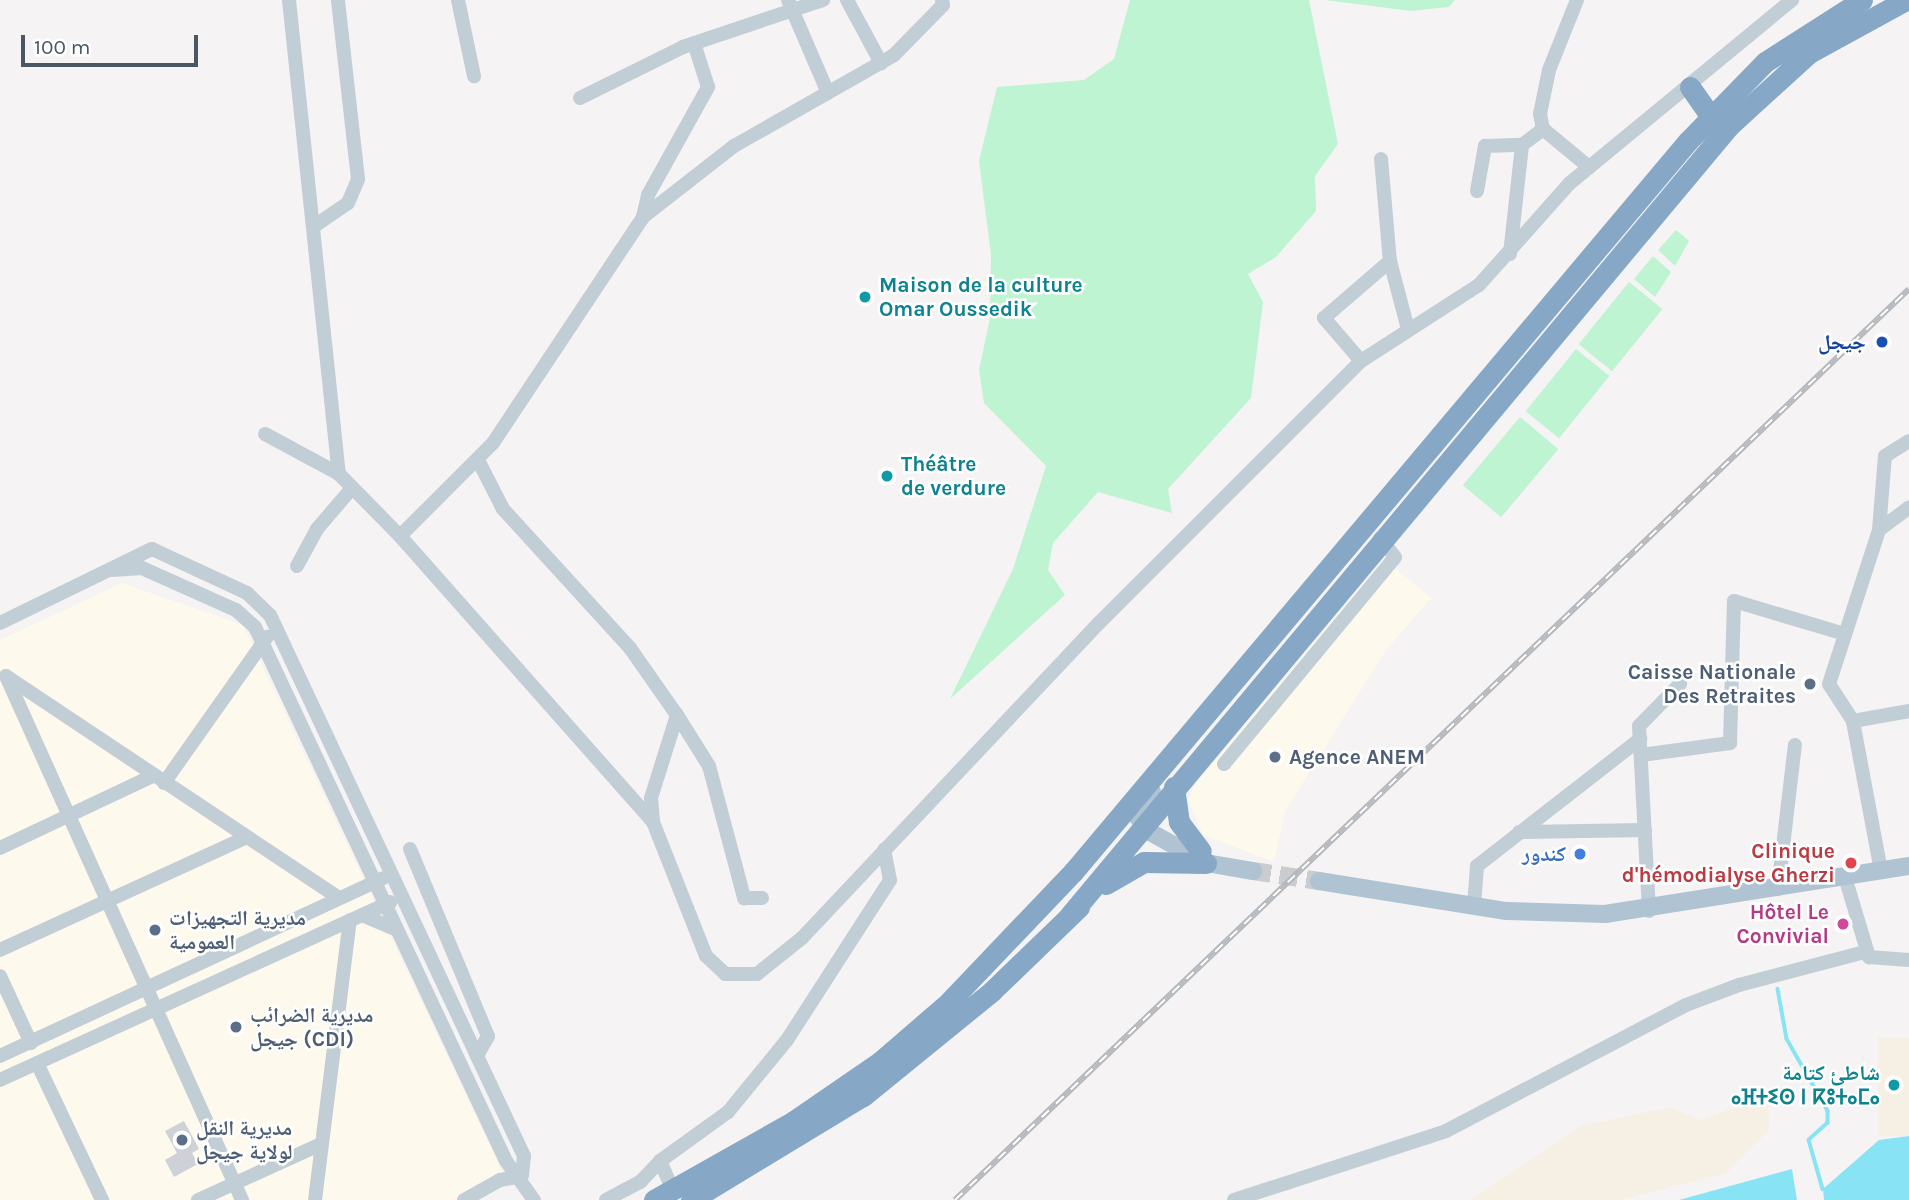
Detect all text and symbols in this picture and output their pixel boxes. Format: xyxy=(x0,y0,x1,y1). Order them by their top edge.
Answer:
scale bar xyxy=(24,21,201,65)
text: 100 m xyxy=(34,35,91,59)
place label: Maison de la culture Omar Oussedik xyxy=(879,272,1083,322)
marker: Maison de la culture Omar Oussedik xyxy=(857,289,873,305)
place label: جيجل xyxy=(1818,329,1866,355)
marker: جيجل xyxy=(1872,332,1892,352)
place label: Théâtre de verdure xyxy=(901,451,1006,501)
marker: Théâtre de verdure xyxy=(879,468,895,484)
place label: Caisse Nationale Des Retraites xyxy=(1628,659,1796,709)
marker: Caisse Nationale Des Retraites xyxy=(1802,676,1818,692)
place label: Agence ANEM xyxy=(1289,744,1425,770)
marker: Agence ANEM xyxy=(1267,749,1283,765)
place label: Clinique d'hémodialyse Gherzi xyxy=(1622,838,1835,888)
place label: كندور xyxy=(1522,841,1566,867)
marker: كندور xyxy=(1572,846,1588,862)
marker: Clinique d'hémodialyse Gherzi xyxy=(1841,853,1861,873)
place label: Hôtel Le Convivial xyxy=(1736,899,1829,949)
place label: مديرية التجهيزات العمومية xyxy=(169,905,306,955)
marker: Hôtel Le Convivial xyxy=(1835,916,1851,932)
marker: مديرية التجهيزات العمومية xyxy=(147,922,163,938)
place label: مديرية الضرائب جيجل (CDI) xyxy=(250,1002,373,1052)
marker: مديرية الضرائب جيجل (CDI) xyxy=(228,1019,244,1035)
place label: شاطئ كتامة ⴰⴼⵜⵉⵙ ⵏ ⴽⵓⵜⴰⵎⴰ xyxy=(1731,1060,1880,1110)
marker: شاطئ كتامة ⴰⴼⵜⵉⵙ ⵏ ⴽⵓⵜⴰⵎⴰ xyxy=(1886,1077,1902,1093)
place label: مديرية النقل لولاية جيجل xyxy=(196,1115,293,1165)
marker: مديرية النقل لولاية جيجل xyxy=(174,1132,190,1148)

